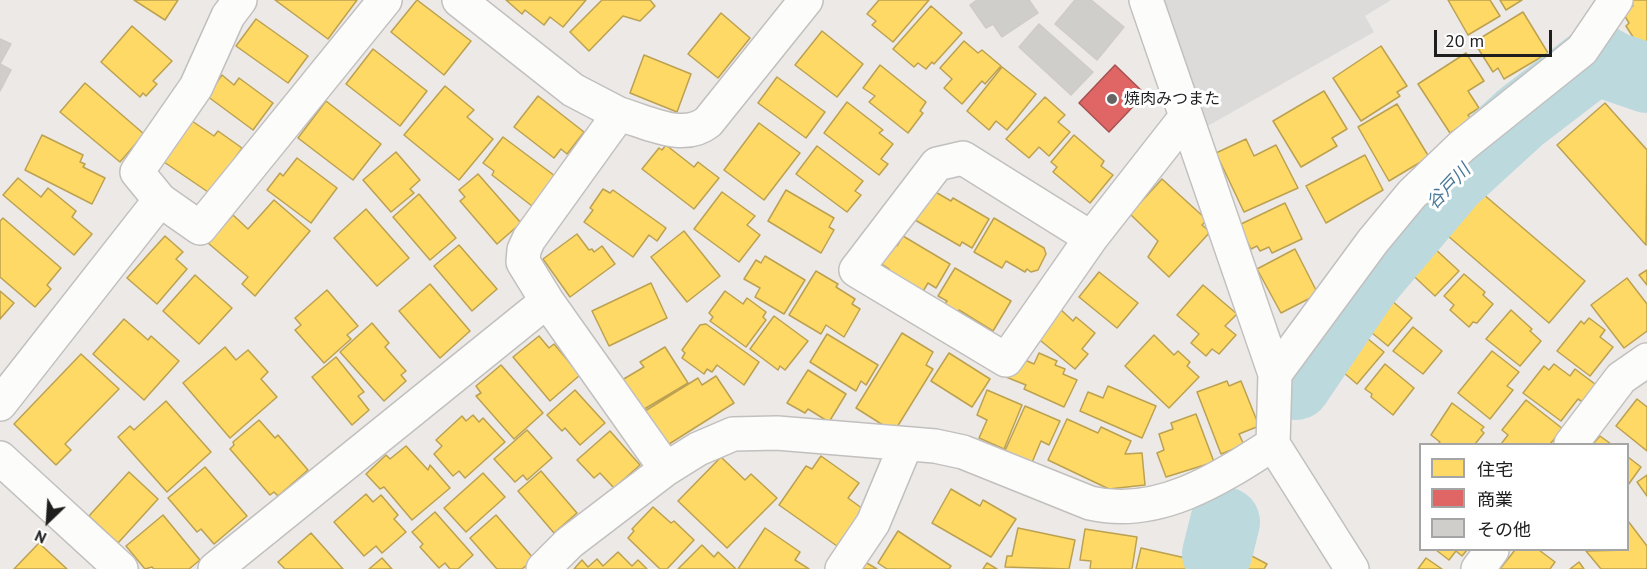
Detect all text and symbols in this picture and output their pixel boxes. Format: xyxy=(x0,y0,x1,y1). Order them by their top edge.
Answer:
scale bar xyxy=(1437,18,1556,56)
text: 20 m xyxy=(1445,29,1484,52)
place label: 焼肉みつまた xyxy=(1124,89,1220,109)
marker: 焼肉みつまた xyxy=(1105,92,1119,106)
water label: 谷戸川 xyxy=(1423,160,1475,214)
legend xyxy=(1419,443,1629,551)
text: 住宅 xyxy=(1477,458,1513,481)
text: 商業 xyxy=(1477,488,1513,511)
north arrow xyxy=(18,491,78,551)
text: その他 xyxy=(1477,518,1531,541)
text: N xyxy=(31,526,49,549)

